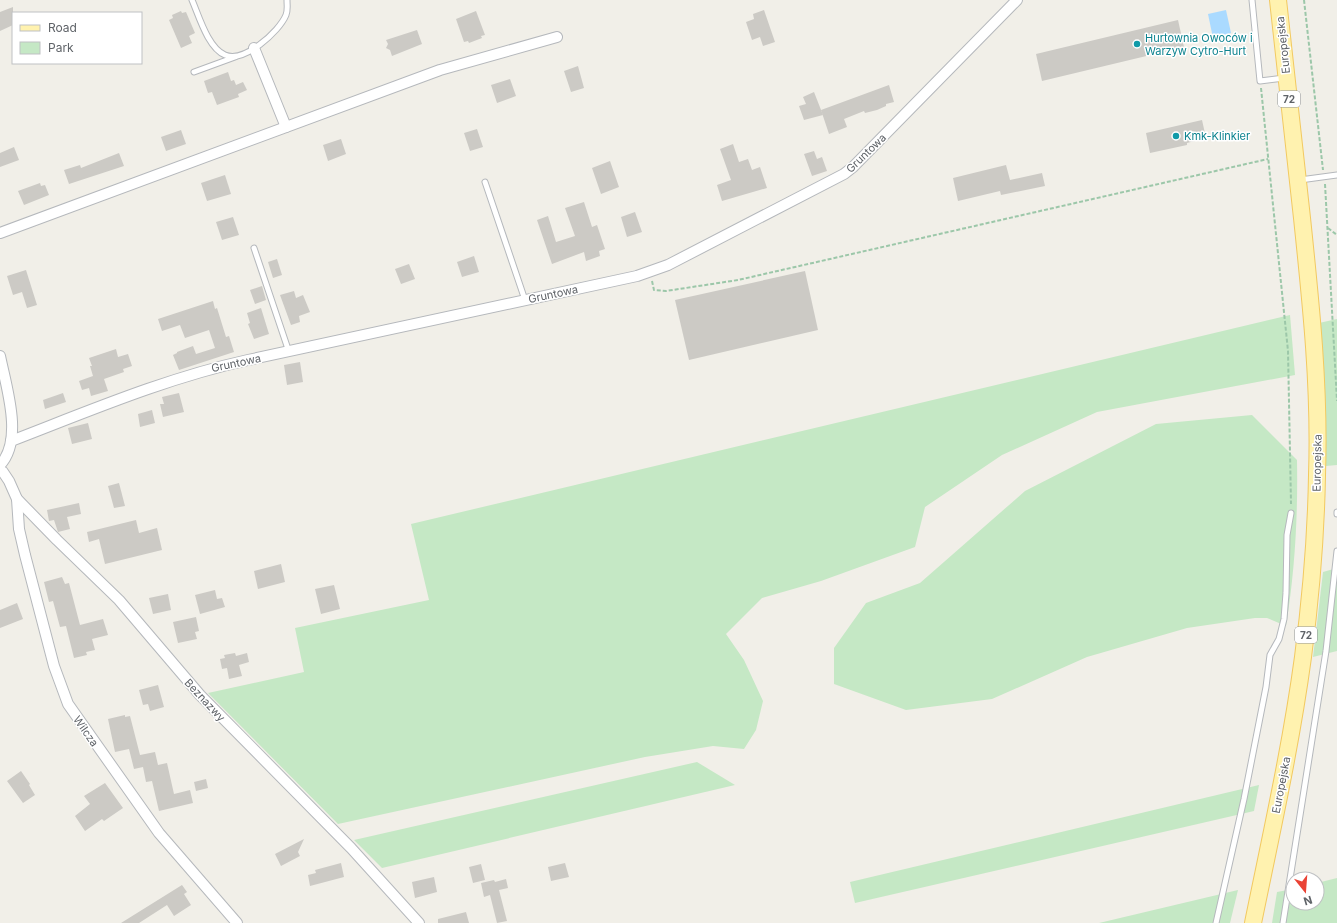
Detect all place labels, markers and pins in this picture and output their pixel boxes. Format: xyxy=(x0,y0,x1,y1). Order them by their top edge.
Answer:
place label: Hurtownia Owoców i Warzyw Cytro-Hurt xyxy=(1145,31,1253,58)
marker: Hurtownia Owoców i Warzyw Cytro-Hurt xyxy=(1132,39,1142,49)
place label: Kmk-Klinkier xyxy=(1184,129,1250,143)
marker: Kmk-Klinkier xyxy=(1171,131,1181,141)

